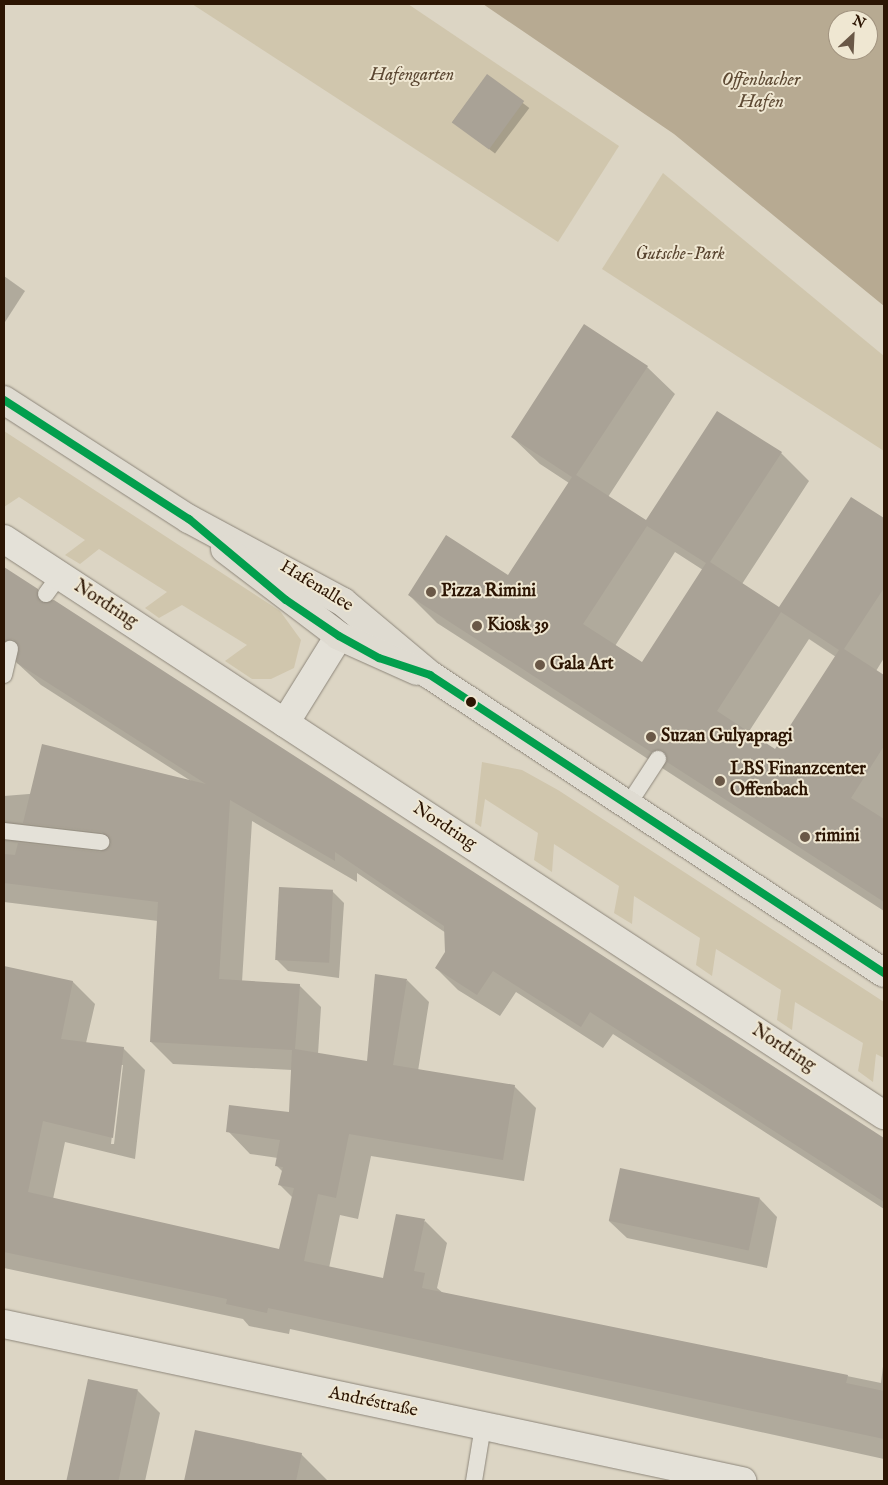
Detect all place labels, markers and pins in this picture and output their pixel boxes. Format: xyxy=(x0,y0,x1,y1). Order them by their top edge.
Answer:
place label: Pizza Rimini xyxy=(441,581,536,603)
marker: Pizza Rimini xyxy=(425,586,437,598)
place label: Kiosk 39 xyxy=(487,615,549,637)
marker: Kiosk 39 xyxy=(471,620,483,632)
place label: Gala Art xyxy=(550,654,614,676)
marker: Gala Art xyxy=(534,659,546,671)
unlabelled marker xyxy=(466,697,476,707)
place label: Suzan Gulyapragi xyxy=(661,726,793,748)
marker: Suzan Gulyapragi xyxy=(645,731,657,743)
place label: LBS Finanzcenter Offenbach xyxy=(730,760,866,802)
marker: LBS Finanzcenter Offenbach xyxy=(714,775,726,787)
place label: rimini xyxy=(815,826,860,848)
marker: rimini xyxy=(799,831,811,843)

